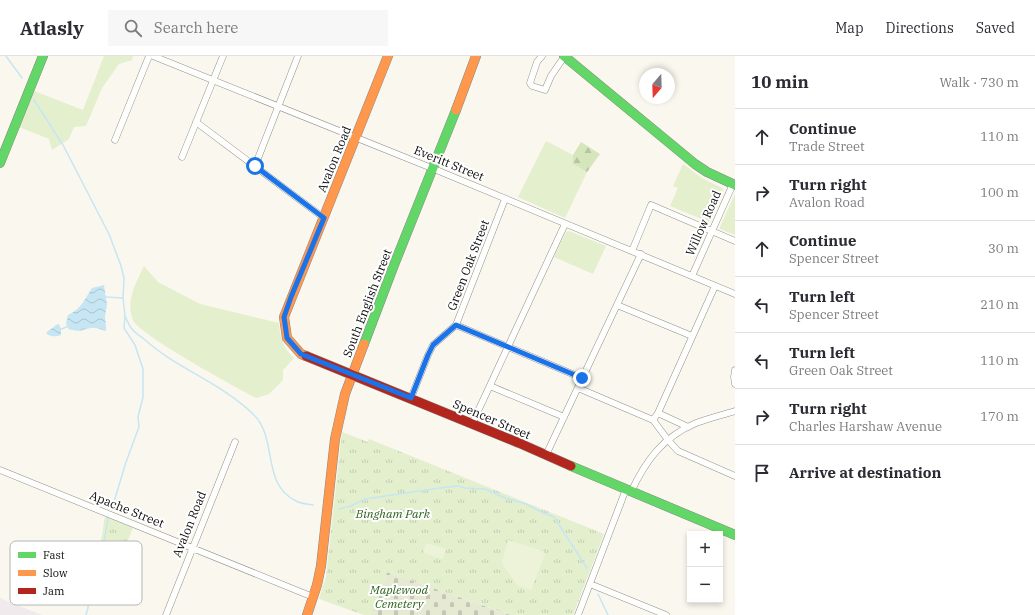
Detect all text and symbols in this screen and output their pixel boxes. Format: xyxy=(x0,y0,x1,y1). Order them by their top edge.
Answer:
search box xyxy=(108,10,388,46)
text: Atlasly xyxy=(20,16,84,40)
icon: search xyxy=(122,17,144,39)
text: Search here xyxy=(154,18,238,37)
text: Map xyxy=(835,19,864,37)
text: Directions xyxy=(886,19,954,37)
text: Saved xyxy=(976,19,1015,37)
north arrow xyxy=(639,68,675,104)
text: 10 min xyxy=(751,71,809,93)
text: Walk · 730 m xyxy=(940,74,1019,91)
text: Continue xyxy=(789,119,856,138)
street label: Avalon Road xyxy=(314,124,354,194)
icon: ahead xyxy=(751,126,773,148)
text: 110 m xyxy=(980,128,1019,145)
text: Trade Street xyxy=(789,138,865,155)
street label: Everitt Street xyxy=(412,142,486,184)
route start xyxy=(246,157,264,175)
text: Turn right xyxy=(789,175,867,194)
icon: right xyxy=(751,182,773,204)
text: 100 m xyxy=(980,184,1019,201)
street label: Willow Road xyxy=(682,188,724,258)
text: Avalon Road xyxy=(789,194,865,211)
street label: Green Oak Street xyxy=(444,218,492,312)
text: Continue xyxy=(789,231,856,250)
icon: ahead xyxy=(751,238,773,260)
text: 30 m xyxy=(988,240,1019,257)
street label: South English Street xyxy=(339,247,395,359)
text: Spencer Street xyxy=(789,250,879,267)
text: Turn left xyxy=(789,287,855,306)
icon: left xyxy=(751,294,773,316)
text: 210 m xyxy=(980,296,1019,313)
text: Spencer Street xyxy=(789,306,879,323)
text: Turn left xyxy=(789,343,855,362)
icon: left xyxy=(751,350,773,372)
text: 110 m xyxy=(980,352,1019,369)
text: Green Oak Street xyxy=(789,362,893,379)
route end xyxy=(573,369,591,387)
street label: Spencer Street xyxy=(451,396,533,442)
text: Turn right xyxy=(789,399,867,418)
icon: right xyxy=(751,406,773,428)
text: 170 m xyxy=(980,408,1019,425)
text: Charles Harshaw Avenue xyxy=(789,418,942,435)
icon: arrive xyxy=(751,462,773,484)
text: Arrive at destination xyxy=(789,463,941,482)
street label: Apache Street xyxy=(88,487,166,531)
street label: Avalon Road xyxy=(169,489,209,559)
park label: Bingham Park xyxy=(355,506,431,521)
map controls xyxy=(687,531,723,603)
button: + xyxy=(687,531,723,567)
legend xyxy=(10,541,142,605)
text: Fast xyxy=(43,548,65,562)
text: Slow xyxy=(43,566,68,580)
button: − xyxy=(687,567,723,603)
park label: Maplewood Cemetery xyxy=(369,582,428,611)
text: Jam xyxy=(43,584,65,598)

